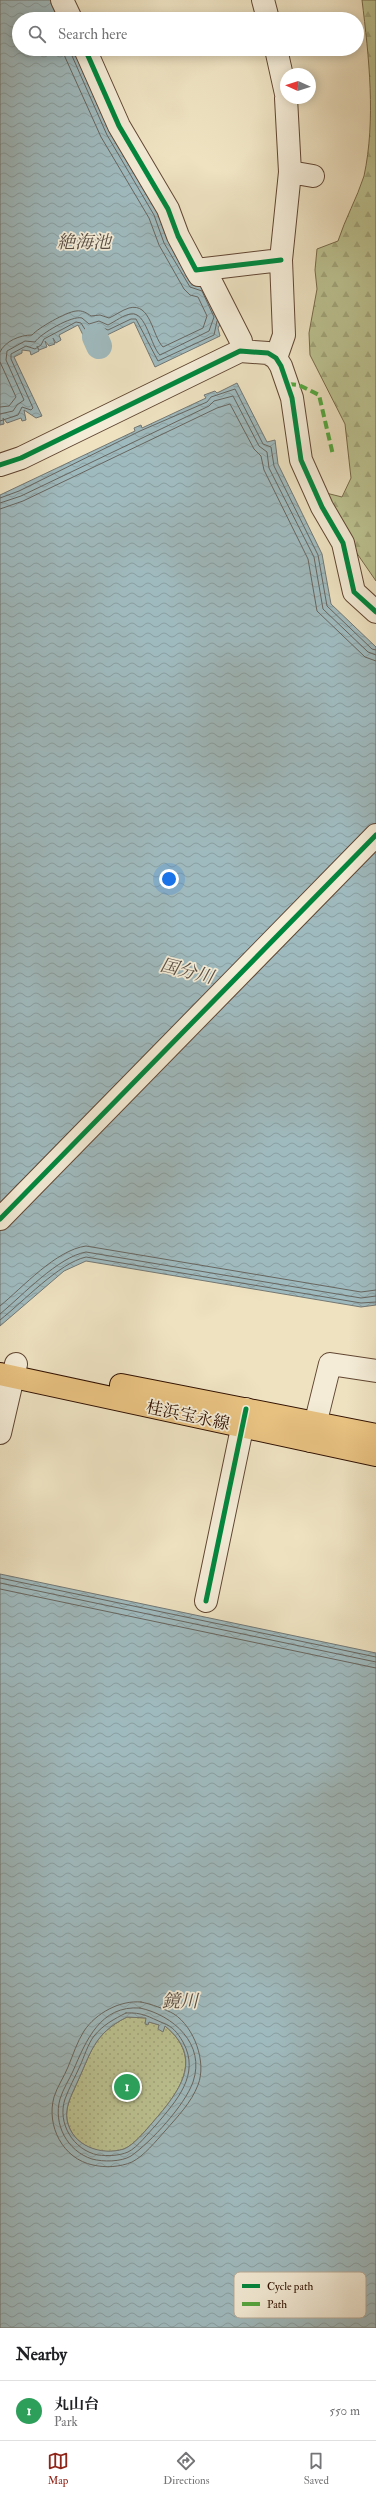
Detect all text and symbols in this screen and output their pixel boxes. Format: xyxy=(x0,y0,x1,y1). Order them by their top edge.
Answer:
search box xyxy=(12,12,364,56)
icon: search xyxy=(26,23,48,45)
text: Search here xyxy=(58,25,127,44)
north arrow xyxy=(280,68,316,104)
water label: 絶海池 xyxy=(57,231,113,254)
your location xyxy=(159,869,179,889)
water label: 国分川 xyxy=(158,954,218,990)
street label: 桂浜宝永線 xyxy=(144,1396,232,1435)
water label: 鏡川 xyxy=(162,1990,200,2013)
pin: 1 xyxy=(114,2072,140,2102)
legend xyxy=(234,2272,366,2318)
text: Cycle path xyxy=(267,2280,313,2294)
text: Path xyxy=(267,2298,287,2311)
text: Nearby xyxy=(16,2344,67,2365)
text: 丸山台 xyxy=(54,2395,99,2414)
text: 1 xyxy=(27,2403,31,2419)
text: 550 m xyxy=(329,2403,360,2419)
text: Park xyxy=(54,2414,78,2430)
tab: Map xyxy=(47,2450,69,2487)
tab: Directions xyxy=(163,2450,210,2487)
tab: Saved xyxy=(304,2450,329,2487)

